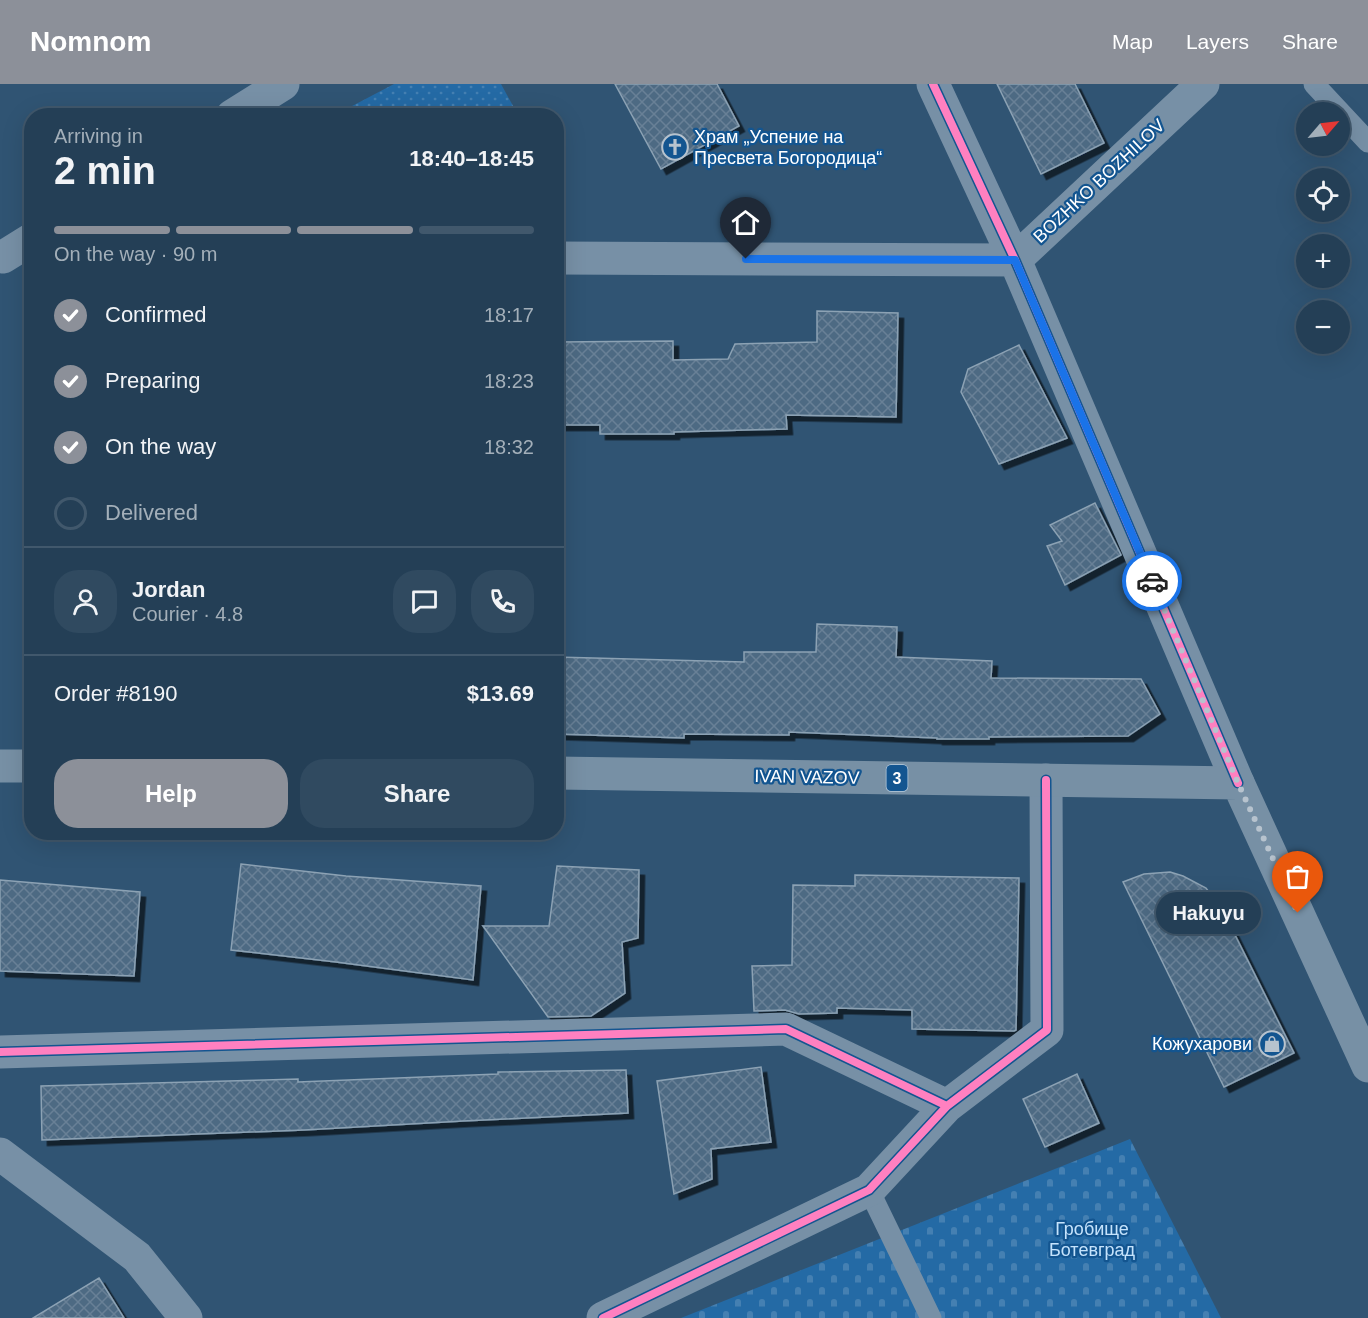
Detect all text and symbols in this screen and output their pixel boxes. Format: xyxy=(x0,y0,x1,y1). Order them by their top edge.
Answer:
text: Nomnom xyxy=(30,26,151,57)
text: Map xyxy=(1112,30,1153,53)
text: Layers xyxy=(1186,30,1249,53)
text: Share xyxy=(1282,30,1338,53)
north arrow xyxy=(1296,102,1350,156)
map controls xyxy=(1296,102,1350,354)
street label: BOZHKO BOZHILOV xyxy=(1029,115,1169,247)
text: Arriving in xyxy=(54,125,143,147)
place label: Храм „Успение на Пресвета Богородица“ xyxy=(694,127,882,168)
church icon: Храм „Успение на Пресвета Богородица“ xyxy=(660,132,690,162)
text: 18:40–18:45 xyxy=(409,146,534,171)
text: 2 min xyxy=(54,149,156,192)
button: locate xyxy=(1296,168,1350,222)
pin xyxy=(720,197,771,259)
icon: home xyxy=(729,206,762,239)
button: + xyxy=(1296,234,1350,288)
text: On the way · 90 m xyxy=(54,243,217,265)
icon: check xyxy=(54,299,87,332)
button: − xyxy=(1296,300,1350,354)
text: Confirmed xyxy=(105,302,206,327)
text: 18:17 xyxy=(484,304,534,326)
icon: check xyxy=(54,365,87,398)
text: Preparing xyxy=(105,368,200,393)
text: 18:23 xyxy=(484,370,534,392)
icon: check xyxy=(54,431,87,464)
text: On the way xyxy=(105,434,216,459)
text: 18:32 xyxy=(484,436,534,458)
text: Delivered xyxy=(105,500,198,525)
courier xyxy=(1122,551,1182,611)
icon: car xyxy=(1136,565,1169,598)
button: person xyxy=(54,570,117,633)
button: chat xyxy=(393,570,456,633)
button: phone xyxy=(471,570,534,633)
text: Jordan xyxy=(132,577,205,602)
text: Courier · 4.8 xyxy=(132,603,243,625)
text: Order #8190 xyxy=(54,681,178,706)
text: $13.69 xyxy=(467,681,534,706)
button: Help xyxy=(54,759,288,828)
button: Share xyxy=(300,759,534,828)
road number: 3 xyxy=(886,765,908,791)
street label: IVAN VAZOV xyxy=(754,766,860,788)
pin xyxy=(1272,851,1323,913)
icon: bag xyxy=(1281,860,1314,893)
callout: Hakuyu xyxy=(1157,892,1262,934)
text: Hakuyu xyxy=(1172,902,1245,924)
shop icon: Кожухарови xyxy=(1257,1029,1287,1059)
place label: Кожухарови xyxy=(1152,1034,1252,1054)
park label: Гробище Ботевград xyxy=(1049,1219,1136,1260)

